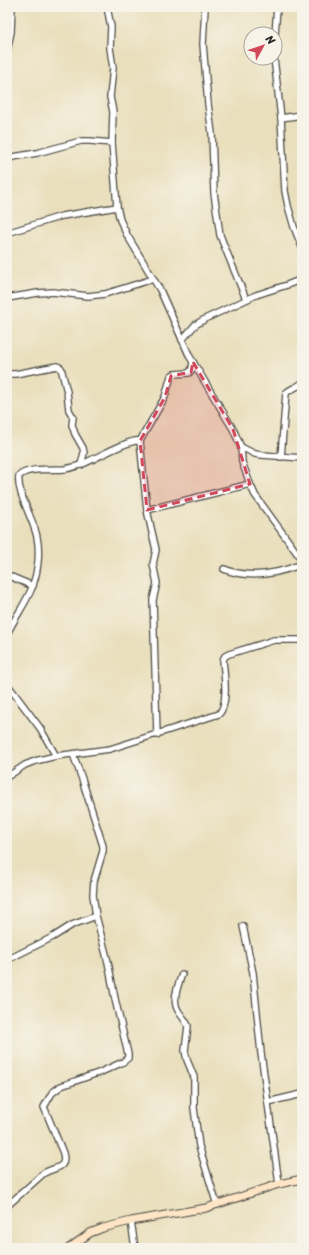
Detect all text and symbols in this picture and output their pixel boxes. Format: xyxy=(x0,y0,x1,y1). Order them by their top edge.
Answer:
north arrow xyxy=(243,26,283,66)
text: N xyxy=(260,30,280,49)

